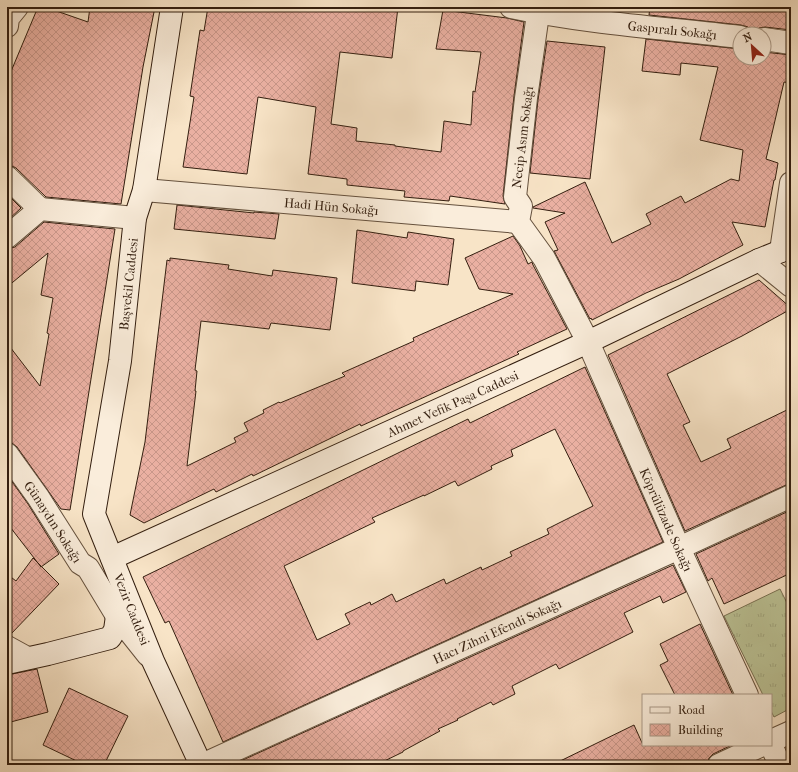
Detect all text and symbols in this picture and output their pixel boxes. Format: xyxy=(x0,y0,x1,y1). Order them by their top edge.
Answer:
street label: Gaspıralı Sokağı xyxy=(627,18,718,42)
north arrow xyxy=(732,26,772,66)
text: N xyxy=(741,30,755,45)
street label: Necip Asım Sokağı xyxy=(509,85,536,189)
street label: Hadi Hün Sokağı xyxy=(283,195,379,218)
street label: Başvekil Caddesi xyxy=(116,237,142,331)
street label: Ahmet Vefik Paşa Caddesi xyxy=(384,368,521,441)
street label: Köprülüzade Sokağı xyxy=(637,466,696,574)
street label: Günaydın Sokağı xyxy=(21,478,85,566)
street label: Vezir Caddesi xyxy=(110,570,153,648)
street label: Hacı Zihni Efendi Sokağı xyxy=(431,596,564,667)
legend xyxy=(642,694,772,746)
text: Road xyxy=(678,703,705,717)
text: Building xyxy=(678,723,723,737)

